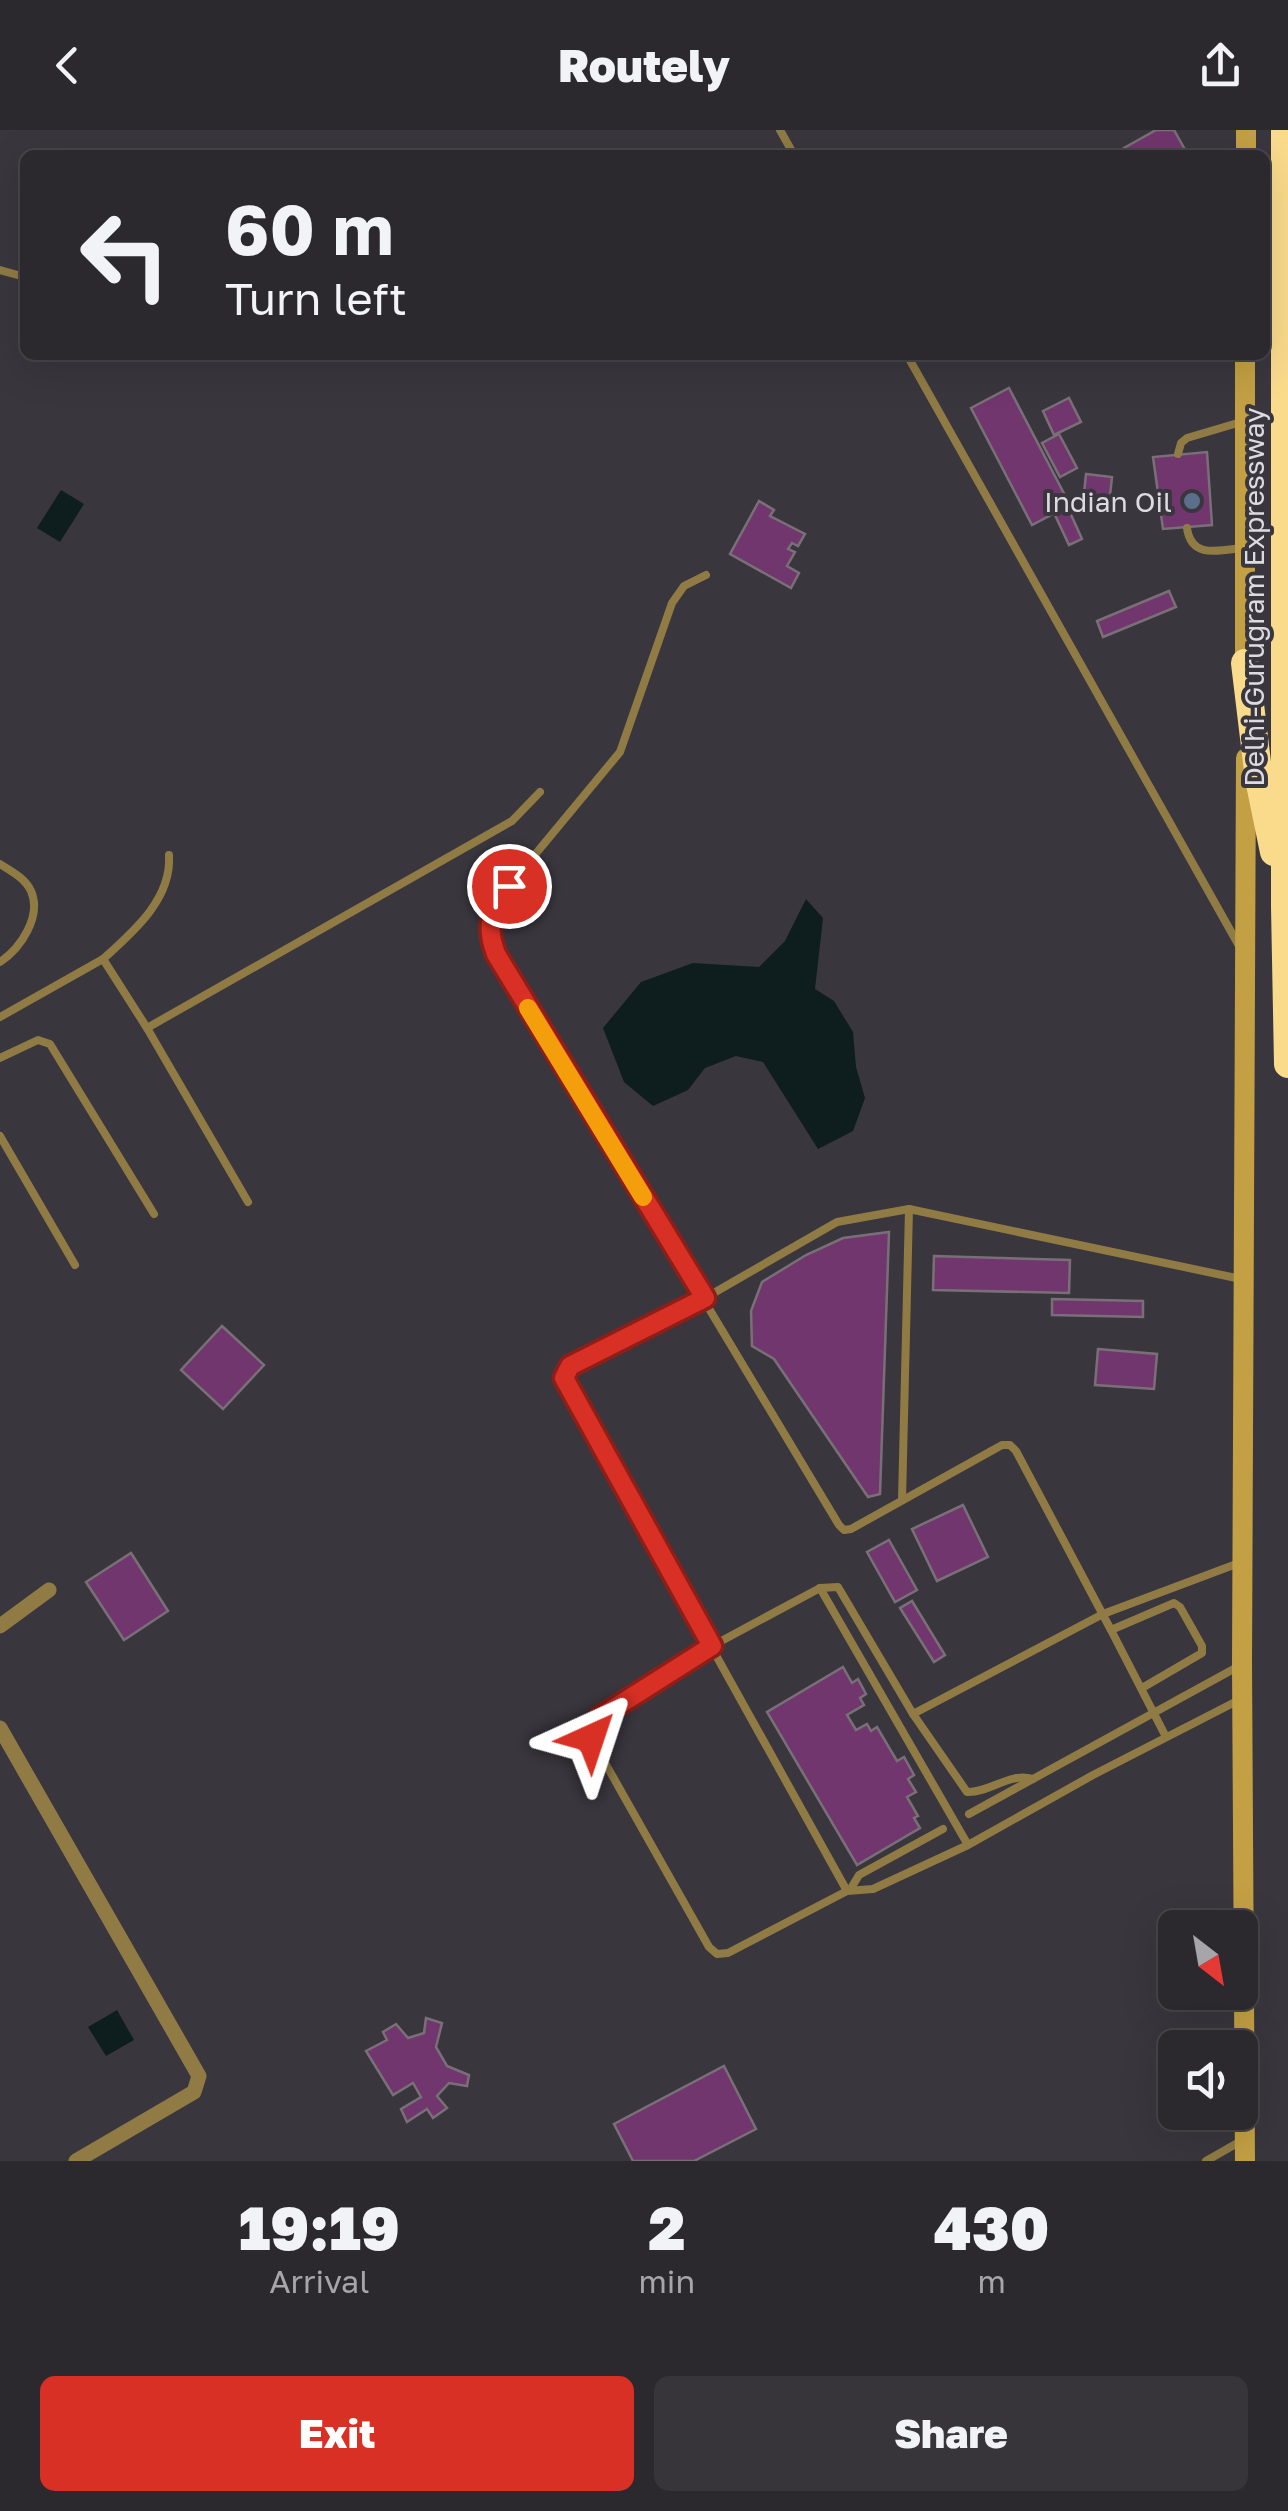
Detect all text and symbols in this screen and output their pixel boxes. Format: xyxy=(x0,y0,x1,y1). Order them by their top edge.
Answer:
icon: back xyxy=(40,38,95,93)
text: Routely xyxy=(558,38,730,92)
icon: share xyxy=(1193,38,1248,93)
text: 60 m xyxy=(225,186,394,270)
icon: left xyxy=(60,190,190,320)
text: Turn left xyxy=(225,271,407,325)
street label: Delhi-Gurugram Expressway xyxy=(1237,407,1270,787)
place label: Indian Oil xyxy=(1044,485,1172,518)
marker: Indian Oil xyxy=(1181,490,1203,512)
pin xyxy=(467,844,552,929)
icon: arrive xyxy=(482,859,537,914)
position arrow xyxy=(539,1686,643,1790)
north arrow xyxy=(1158,1910,1258,2010)
map controls xyxy=(1158,1910,1258,2130)
button: sound xyxy=(1158,2030,1258,2130)
text: 19:19 xyxy=(239,2191,400,2263)
text: 2 xyxy=(648,2191,685,2263)
text: 430 xyxy=(934,2191,1049,2263)
text: Arrival xyxy=(269,2262,369,2300)
text: min xyxy=(639,2262,695,2300)
text: m xyxy=(977,2262,1006,2300)
button: Exit xyxy=(40,2376,634,2491)
button: Share xyxy=(654,2376,1248,2491)

